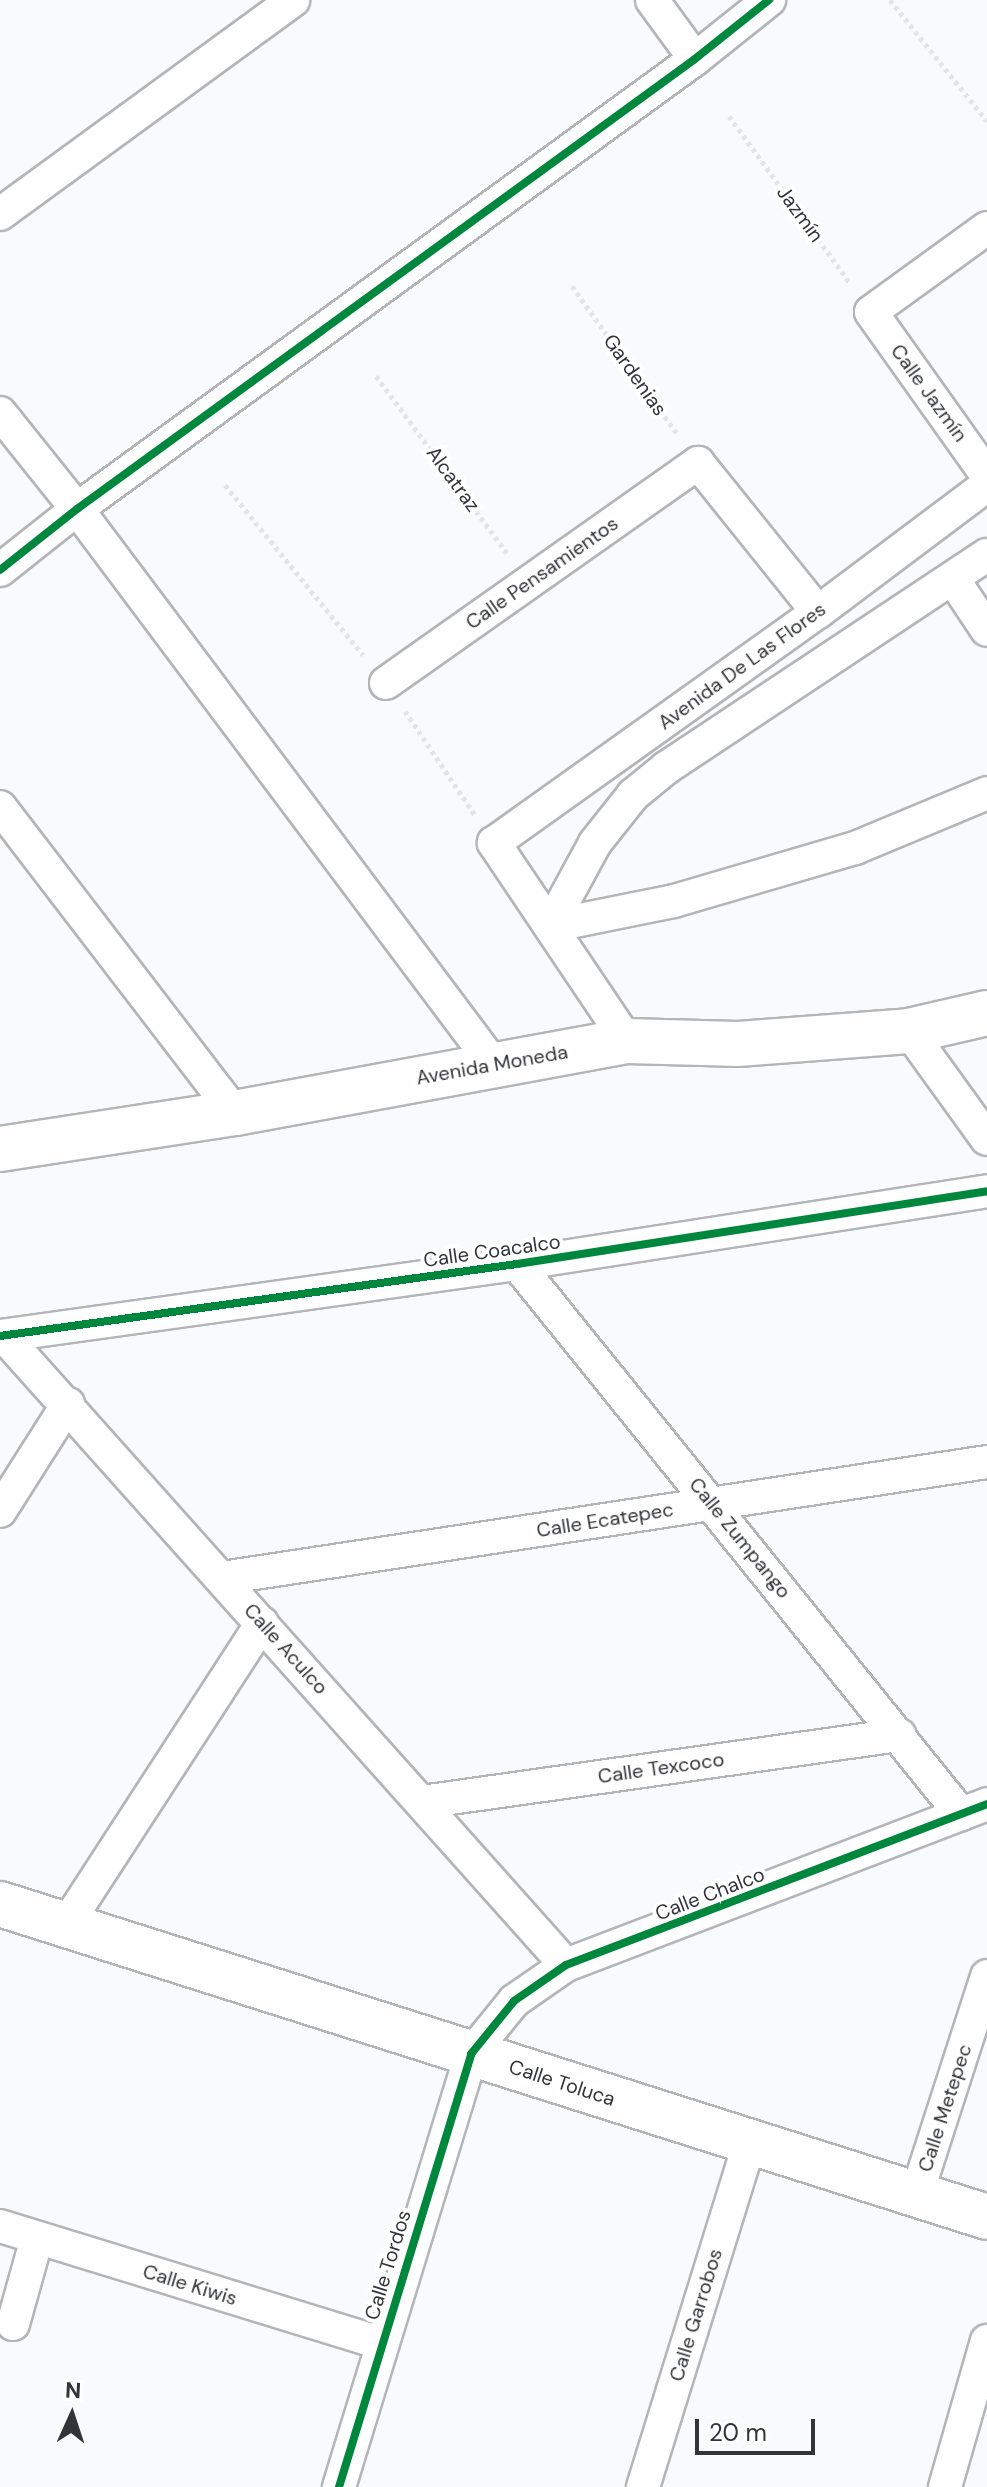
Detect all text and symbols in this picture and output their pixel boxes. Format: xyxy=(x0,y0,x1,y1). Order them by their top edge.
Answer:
street label: Jazmín xyxy=(772,181,828,247)
street label: Gardenias xyxy=(598,330,672,420)
street label: Calle Jazmín xyxy=(886,340,972,446)
street label: Alcatraz xyxy=(421,442,485,516)
street label: Calle Pensamientos xyxy=(461,511,623,635)
street label: Avenida De Las Flores xyxy=(654,597,830,735)
street label: Avenida Moneda xyxy=(414,1040,570,1090)
street label: Calle Coacalco xyxy=(422,1230,562,1272)
street label: Calle Zumpango xyxy=(684,1473,796,1603)
street label: Calle Ecatepec xyxy=(535,1497,675,1543)
street label: Calle Aculco xyxy=(239,1599,333,1699)
street label: Calle Texcoco xyxy=(596,1747,726,1789)
street label: Calle Chalco xyxy=(652,1862,768,1926)
street label: Calle Metepec xyxy=(913,2041,977,2175)
street label: Calle Toluca xyxy=(506,2055,618,2111)
street label: Calle Tordos xyxy=(360,2207,416,2323)
street label: Calle Garrobos xyxy=(664,2246,728,2384)
street label: Calle Kiwis xyxy=(140,2259,240,2311)
north arrow xyxy=(32,2375,112,2455)
text: N xyxy=(65,2376,82,2405)
scale bar xyxy=(699,2403,819,2453)
text: 20 m xyxy=(709,2417,767,2448)

